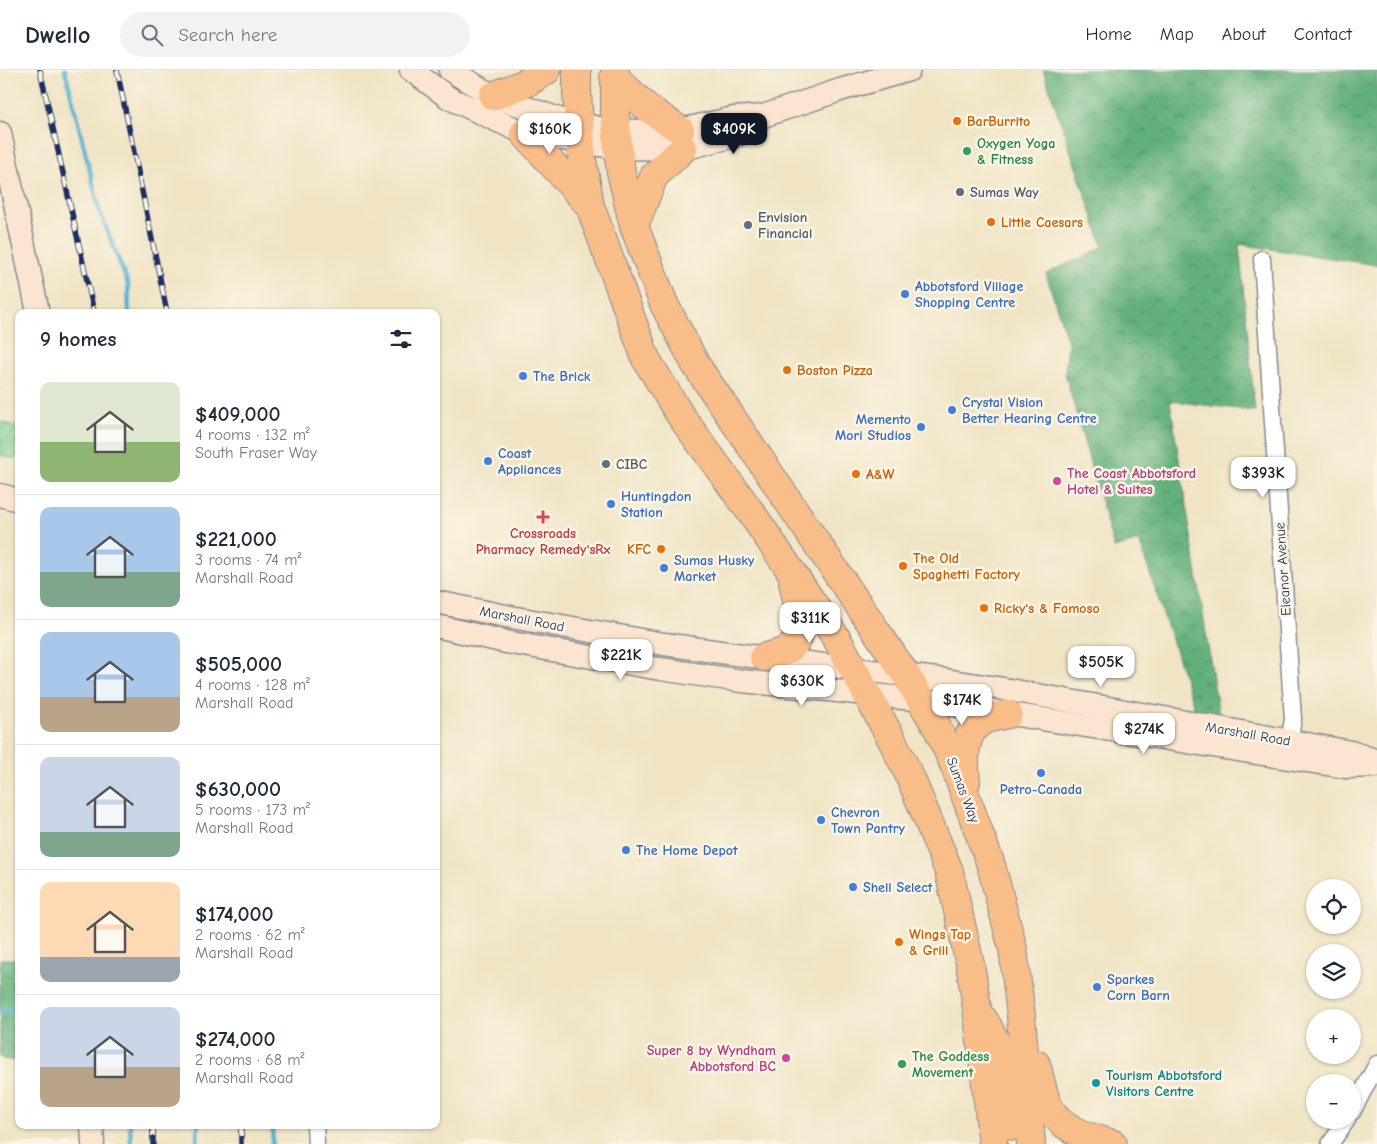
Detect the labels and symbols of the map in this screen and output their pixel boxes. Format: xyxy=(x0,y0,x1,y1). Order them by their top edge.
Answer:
pin: $160K xyxy=(515,112,585,155)
pin: $409K xyxy=(699,112,769,155)
place label: BarBurrito xyxy=(967,113,1030,130)
marker: BarBurrito xyxy=(951,115,963,127)
place label: Oxygen Yoga & Fitness xyxy=(977,135,1055,168)
marker: Oxygen Yoga & Fitness xyxy=(961,145,973,157)
place label: Sumas Way xyxy=(970,184,1039,201)
marker: Sumas Way xyxy=(954,186,966,198)
place label: Envision Financial xyxy=(758,209,812,242)
place label: Little Caesars xyxy=(1001,214,1083,231)
marker: Little Caesars xyxy=(985,216,997,228)
marker: Envision Financial xyxy=(742,219,754,231)
place label: Abbotsford Village Shopping Centre xyxy=(915,278,1023,311)
marker: Abbotsford Village Shopping Centre xyxy=(899,288,911,300)
place label: Boston Pizza xyxy=(797,362,873,379)
marker: Boston Pizza xyxy=(781,364,793,376)
place label: The Brick xyxy=(533,368,591,385)
marker: The Brick xyxy=(517,370,529,382)
place label: Crystal Vision Better Hearing Centre xyxy=(962,394,1097,427)
marker: Crystal Vision Better Hearing Centre xyxy=(946,404,958,416)
place label: Memento Mori Studios xyxy=(835,411,911,444)
marker: Memento Mori Studios xyxy=(915,421,927,433)
place label: Coast Appliances xyxy=(498,445,561,478)
marker: Coast Appliances xyxy=(482,455,494,467)
place label: CIBC xyxy=(616,456,648,473)
pin: $393K xyxy=(1228,456,1298,499)
marker: CIBC xyxy=(600,458,612,470)
place label: The Coast Abbotsford Hotel & Suites xyxy=(1067,465,1196,498)
place label: A&W xyxy=(866,466,894,483)
marker: A&W xyxy=(850,468,862,480)
marker: The Coast Abbotsford Hotel & Suites xyxy=(1051,475,1063,487)
place label: Huntingdon Station xyxy=(621,488,691,521)
marker: Huntingdon Station xyxy=(605,498,617,510)
marker: Crossroads Pharmacy Remedy'sRx xyxy=(537,511,549,523)
street label: Eleanor Avenue xyxy=(1271,522,1295,616)
place label: Crossroads Pharmacy Remedy'sRx xyxy=(476,525,611,558)
place label: KFC xyxy=(627,541,652,558)
marker: KFC xyxy=(655,543,667,555)
place label: The Old Spaghetti Factory xyxy=(913,550,1021,583)
place label: Sumas Husky Market xyxy=(674,552,755,585)
marker: The Old Spaghetti Factory xyxy=(897,560,909,572)
marker: Sumas Husky Market xyxy=(658,562,670,574)
place label: Ricky's & Famoso xyxy=(994,600,1100,617)
street label: Marshall Road xyxy=(478,602,566,636)
pin: $311K xyxy=(775,602,845,644)
marker: Ricky's & Famoso xyxy=(978,602,990,614)
pin: $221K xyxy=(586,638,656,681)
pin: $505K xyxy=(1066,646,1136,688)
pin: $630K xyxy=(767,664,837,707)
pin: $174K xyxy=(927,684,997,726)
pin: $274K xyxy=(1109,712,1179,755)
street label: Marshall Road xyxy=(1204,718,1292,750)
street label: Sumas Way xyxy=(943,755,984,826)
marker: Petro-Canada xyxy=(1035,767,1047,779)
place label: Petro-Canada xyxy=(1000,781,1082,798)
place label: Chevron Town Pantry xyxy=(831,804,905,837)
marker: Chevron Town Pantry xyxy=(815,814,827,826)
place label: The Home Depot xyxy=(636,842,738,859)
marker: The Home Depot xyxy=(620,844,632,856)
place label: Shell Select xyxy=(863,879,933,896)
marker: Shell Select xyxy=(847,881,859,893)
place label: Wings Tap & Grill xyxy=(909,926,971,959)
marker: Wings Tap & Grill xyxy=(893,936,905,948)
place label: Sparkes Corn Barn xyxy=(1107,971,1170,1004)
marker: Sparkes Corn Barn xyxy=(1091,981,1103,993)
place label: Super 8 by Wyndham Abbotsford BC xyxy=(647,1042,777,1075)
place label: The Goddess Movement xyxy=(912,1048,989,1081)
marker: Super 8 by Wyndham Abbotsford BC xyxy=(780,1052,792,1064)
marker: The Goddess Movement xyxy=(896,1058,908,1070)
place label: Tourism Abbotsford Visitors Centre xyxy=(1106,1067,1222,1100)
marker: Tourism Abbotsford Visitors Centre xyxy=(1090,1077,1102,1089)

